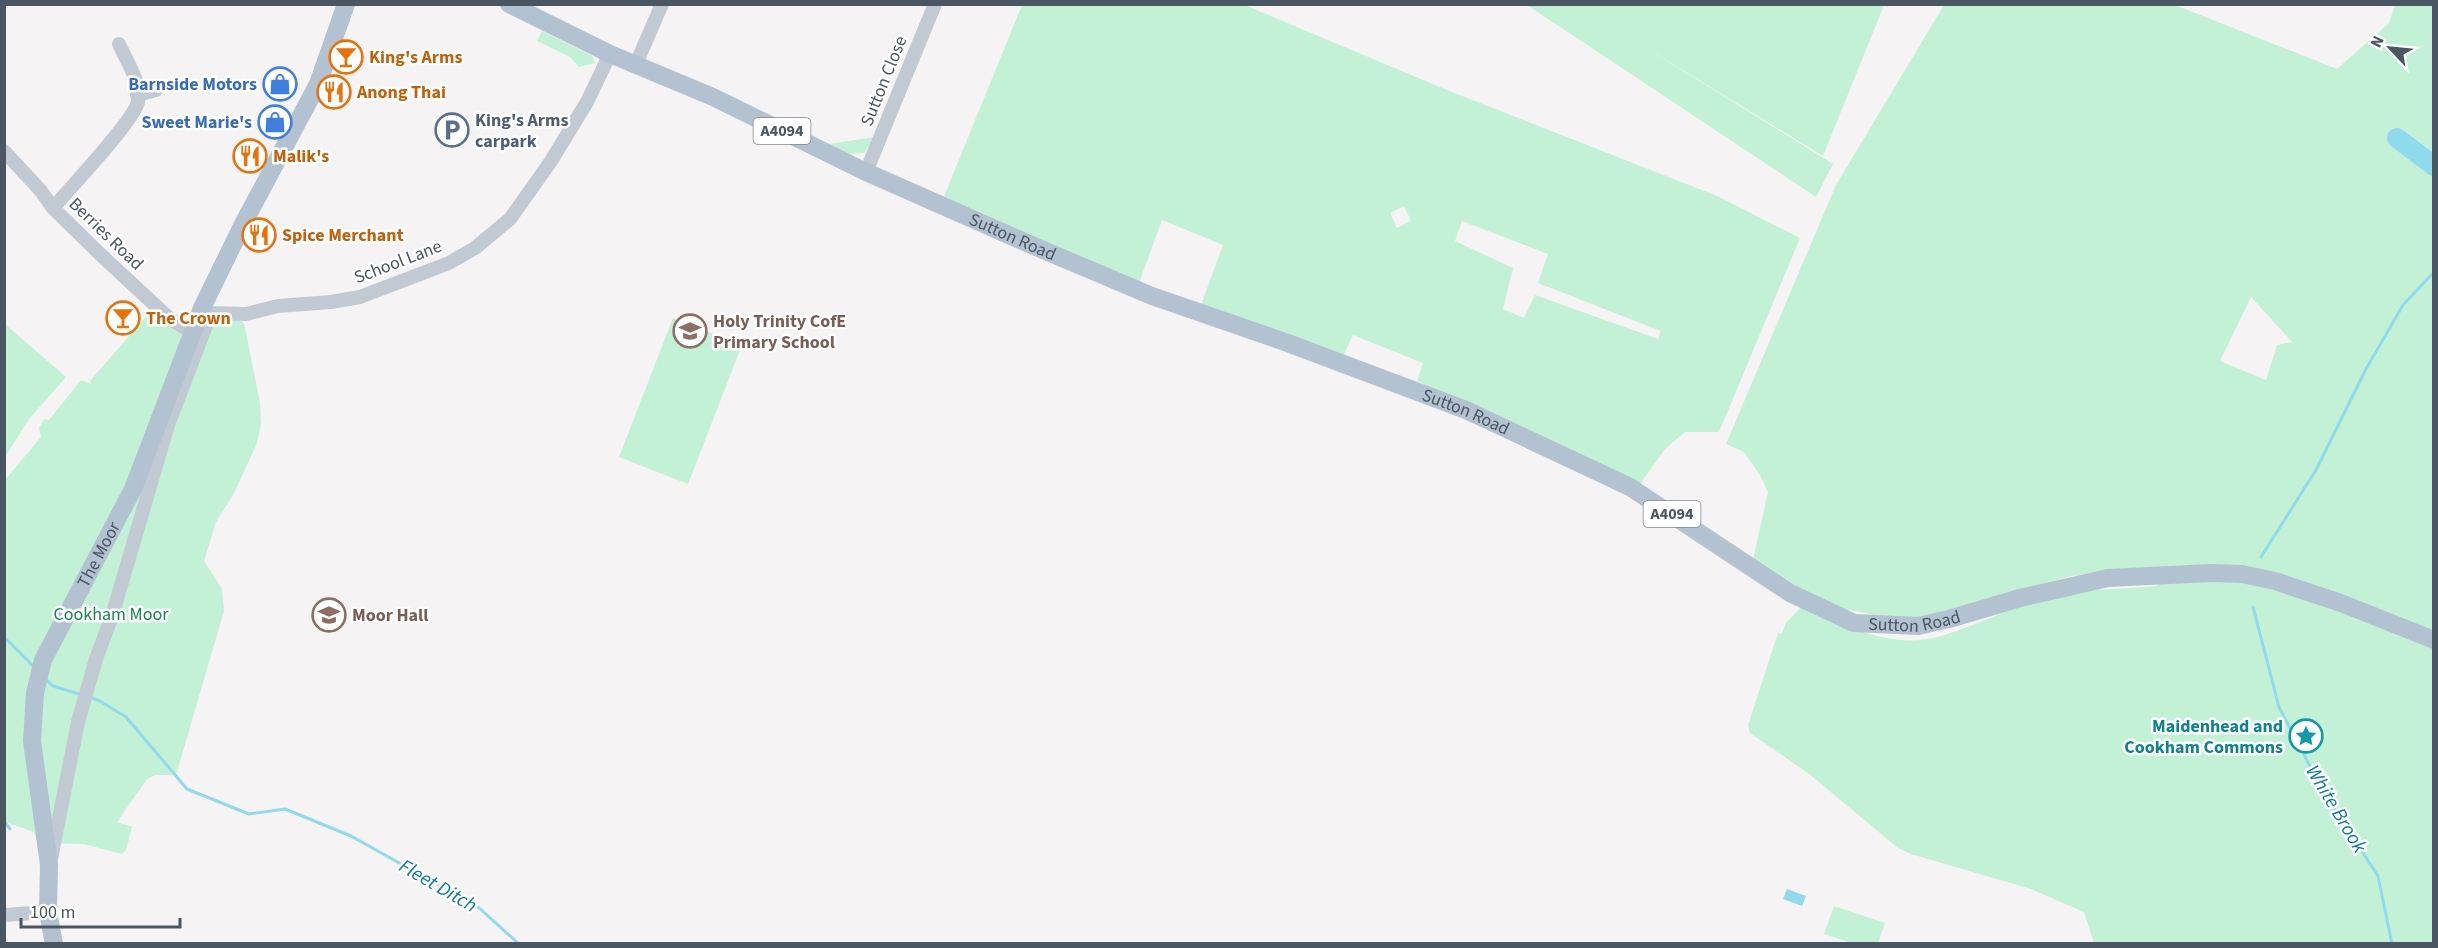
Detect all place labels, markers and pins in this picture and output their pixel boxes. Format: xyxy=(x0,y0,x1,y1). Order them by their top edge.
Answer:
bar icon: King's Arms xyxy=(328,39,364,75)
place label: King's Arms xyxy=(369,45,462,70)
shop icon: Barnside Motors xyxy=(262,66,298,102)
place label: Barnside Motors xyxy=(128,72,257,97)
restaurant icon: Anong Thai xyxy=(316,74,352,110)
place label: Anong Thai xyxy=(356,80,446,105)
shop icon: Sweet Marie's xyxy=(257,104,293,140)
place label: King's Arms carpark xyxy=(475,108,568,154)
place label: Sweet Marie's xyxy=(142,110,252,135)
parking icon: King's Arms carpark xyxy=(434,112,470,148)
restaurant icon: Malik's xyxy=(232,138,268,174)
place label: Malik's xyxy=(273,144,329,169)
restaurant icon: Spice Merchant xyxy=(241,217,277,253)
place label: Spice Merchant xyxy=(282,223,404,248)
bar icon: The Crown xyxy=(105,300,141,336)
place label: The Crown xyxy=(146,306,231,331)
place label: Holy Trinity CofE Primary School xyxy=(713,309,846,355)
school or university icon: Holy Trinity CofE Primary School xyxy=(672,313,708,349)
school or university icon: Moor Hall xyxy=(311,597,347,633)
place label: Moor Hall xyxy=(352,603,428,628)
place label: Maidenhead and Cookham Commons xyxy=(2124,714,2283,760)
place icon: Maidenhead and Cookham Commons xyxy=(2288,718,2324,754)

